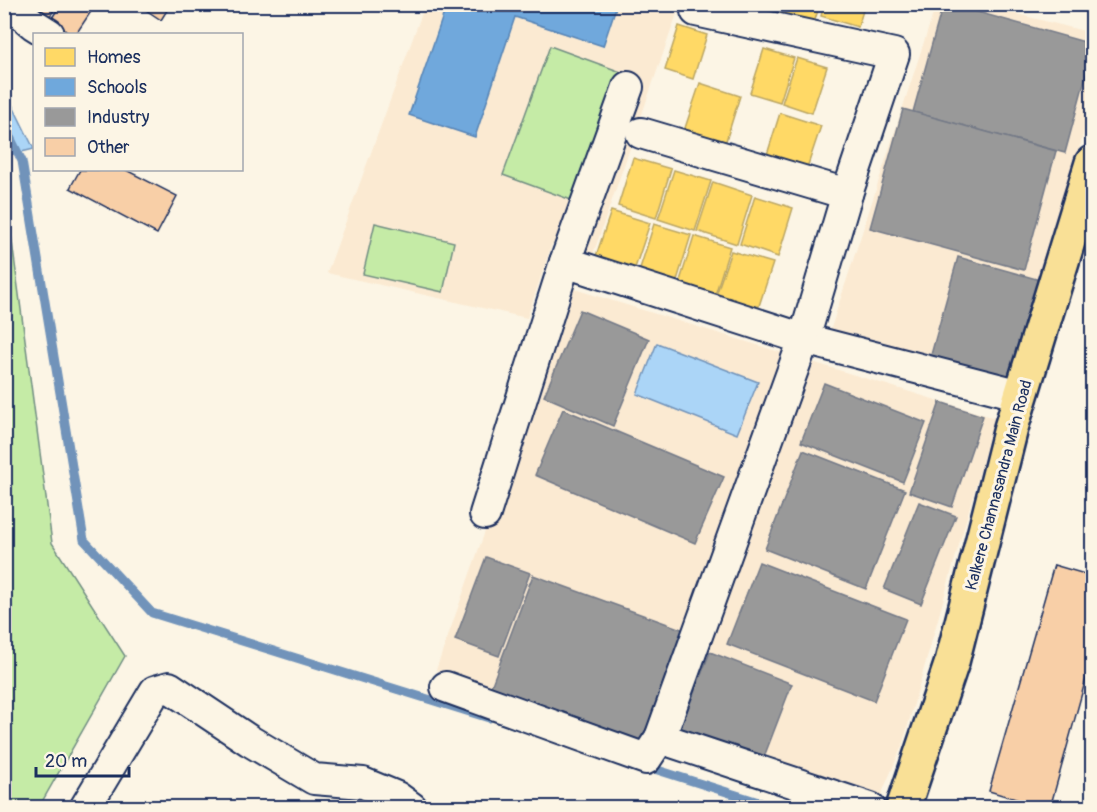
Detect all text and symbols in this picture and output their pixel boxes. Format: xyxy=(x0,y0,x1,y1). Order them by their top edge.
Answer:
legend xyxy=(33,33,243,171)
text: Homes xyxy=(87,46,140,69)
text: Schools xyxy=(87,76,147,99)
text: Industry xyxy=(87,106,150,129)
text: Other xyxy=(87,136,130,159)
street label: Kalkere Channasandra Main Road xyxy=(961,378,1037,593)
scale bar xyxy=(36,740,129,778)
text: 20 m xyxy=(45,750,87,773)

